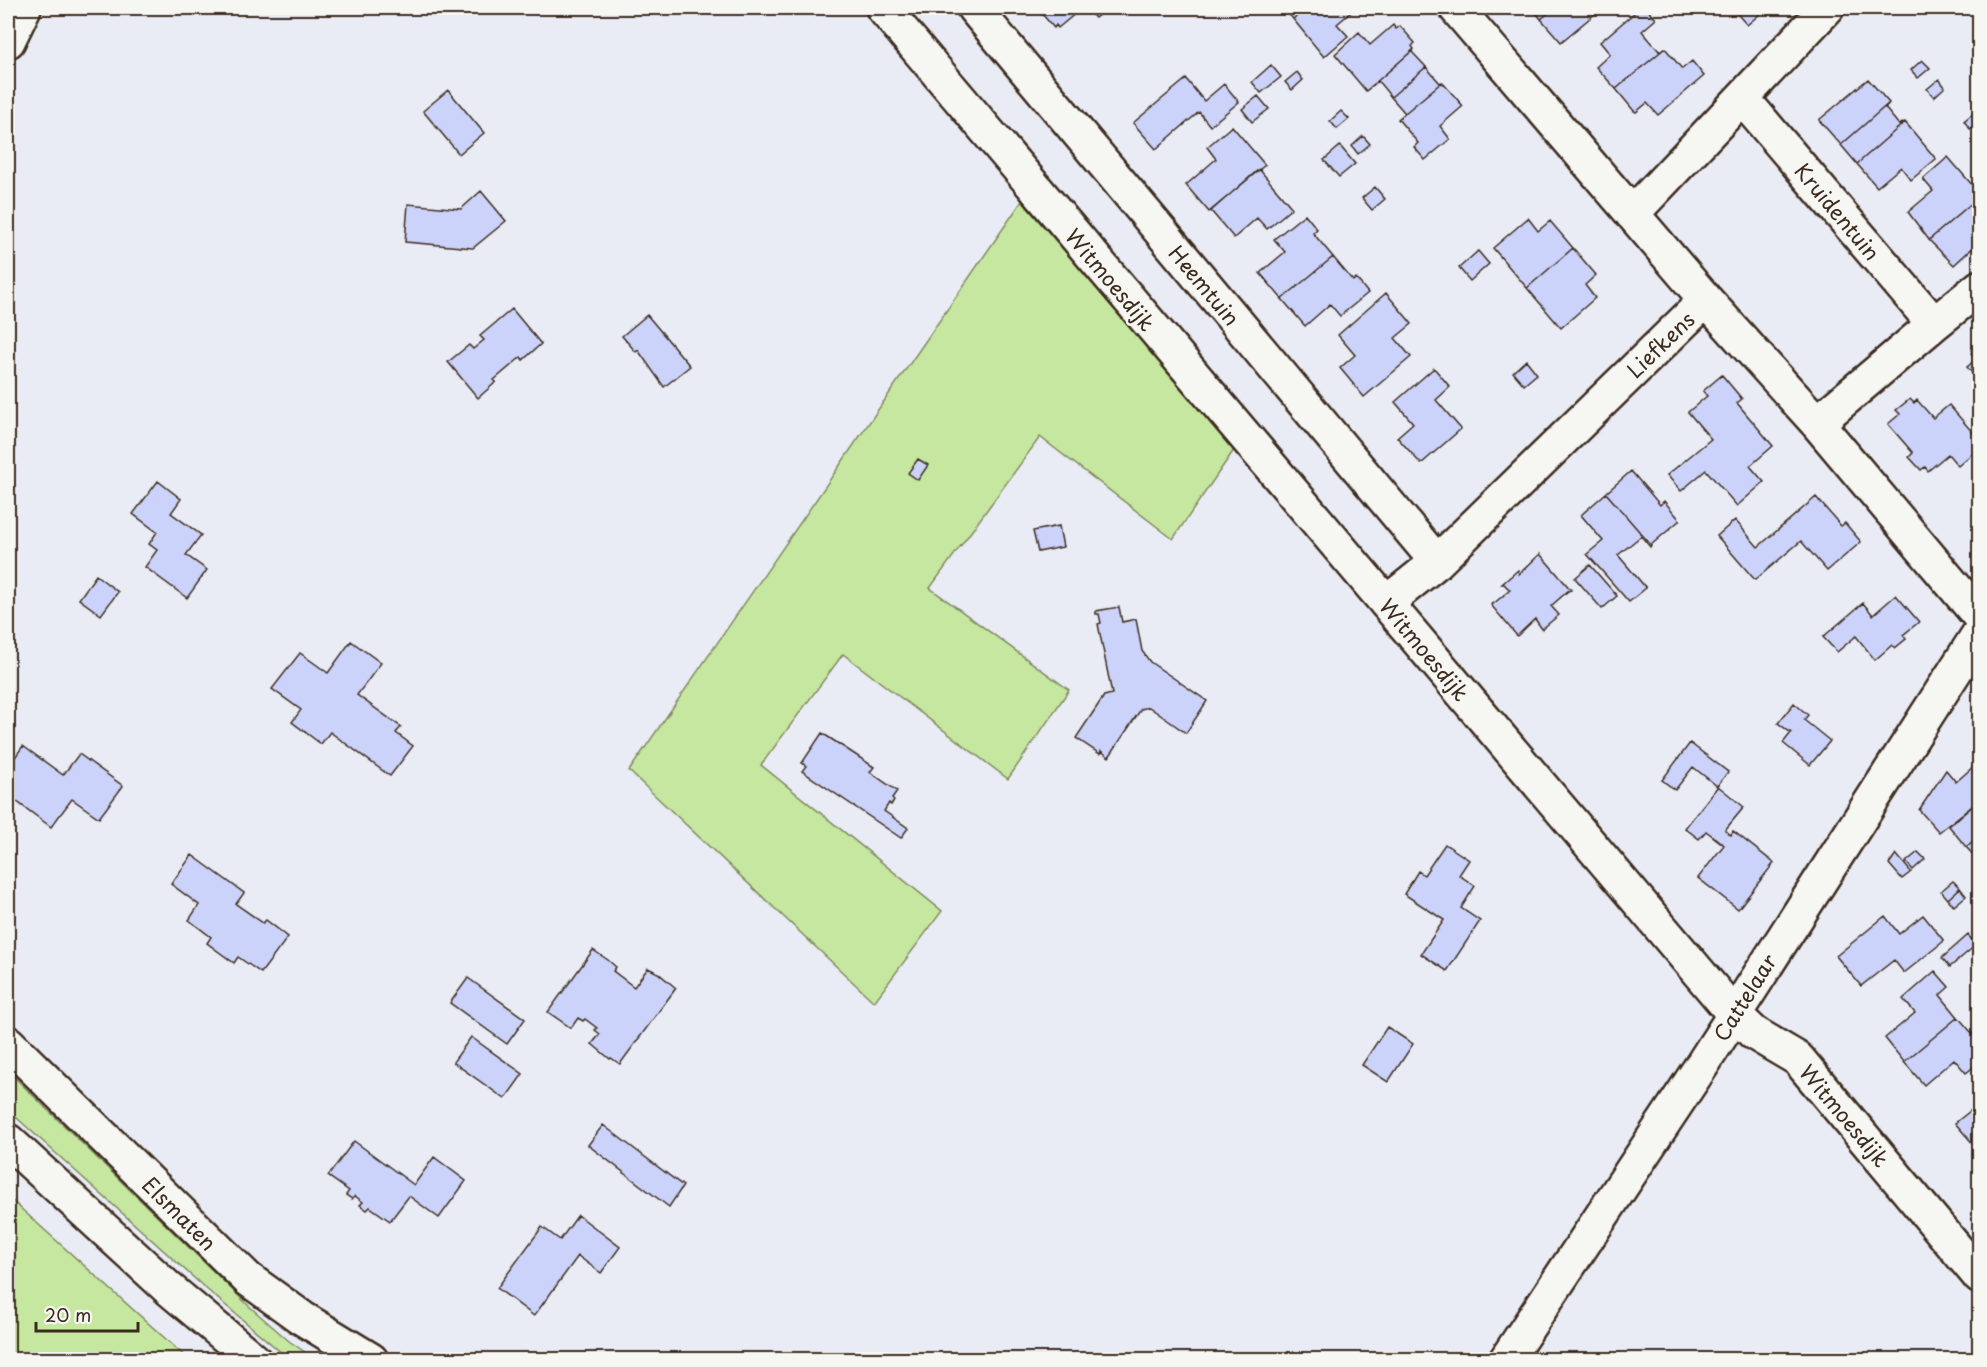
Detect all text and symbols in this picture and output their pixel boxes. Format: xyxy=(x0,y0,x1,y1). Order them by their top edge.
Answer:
street label: Kruidentuin xyxy=(1788,155,1888,267)
street label: Witmoesdijk xyxy=(1059,221,1164,337)
street label: Heemtuin xyxy=(1162,238,1248,332)
street label: Liefkens xyxy=(1619,303,1701,385)
street label: Witmoesdijk xyxy=(1373,591,1478,707)
street label: Cattelaar xyxy=(1705,947,1784,1047)
street label: Witmoesdijk xyxy=(1793,1057,1898,1173)
street label: Elsmaten xyxy=(136,1169,224,1257)
scale bar xyxy=(36,1295,138,1333)
text: 20 m xyxy=(45,1301,91,1328)

